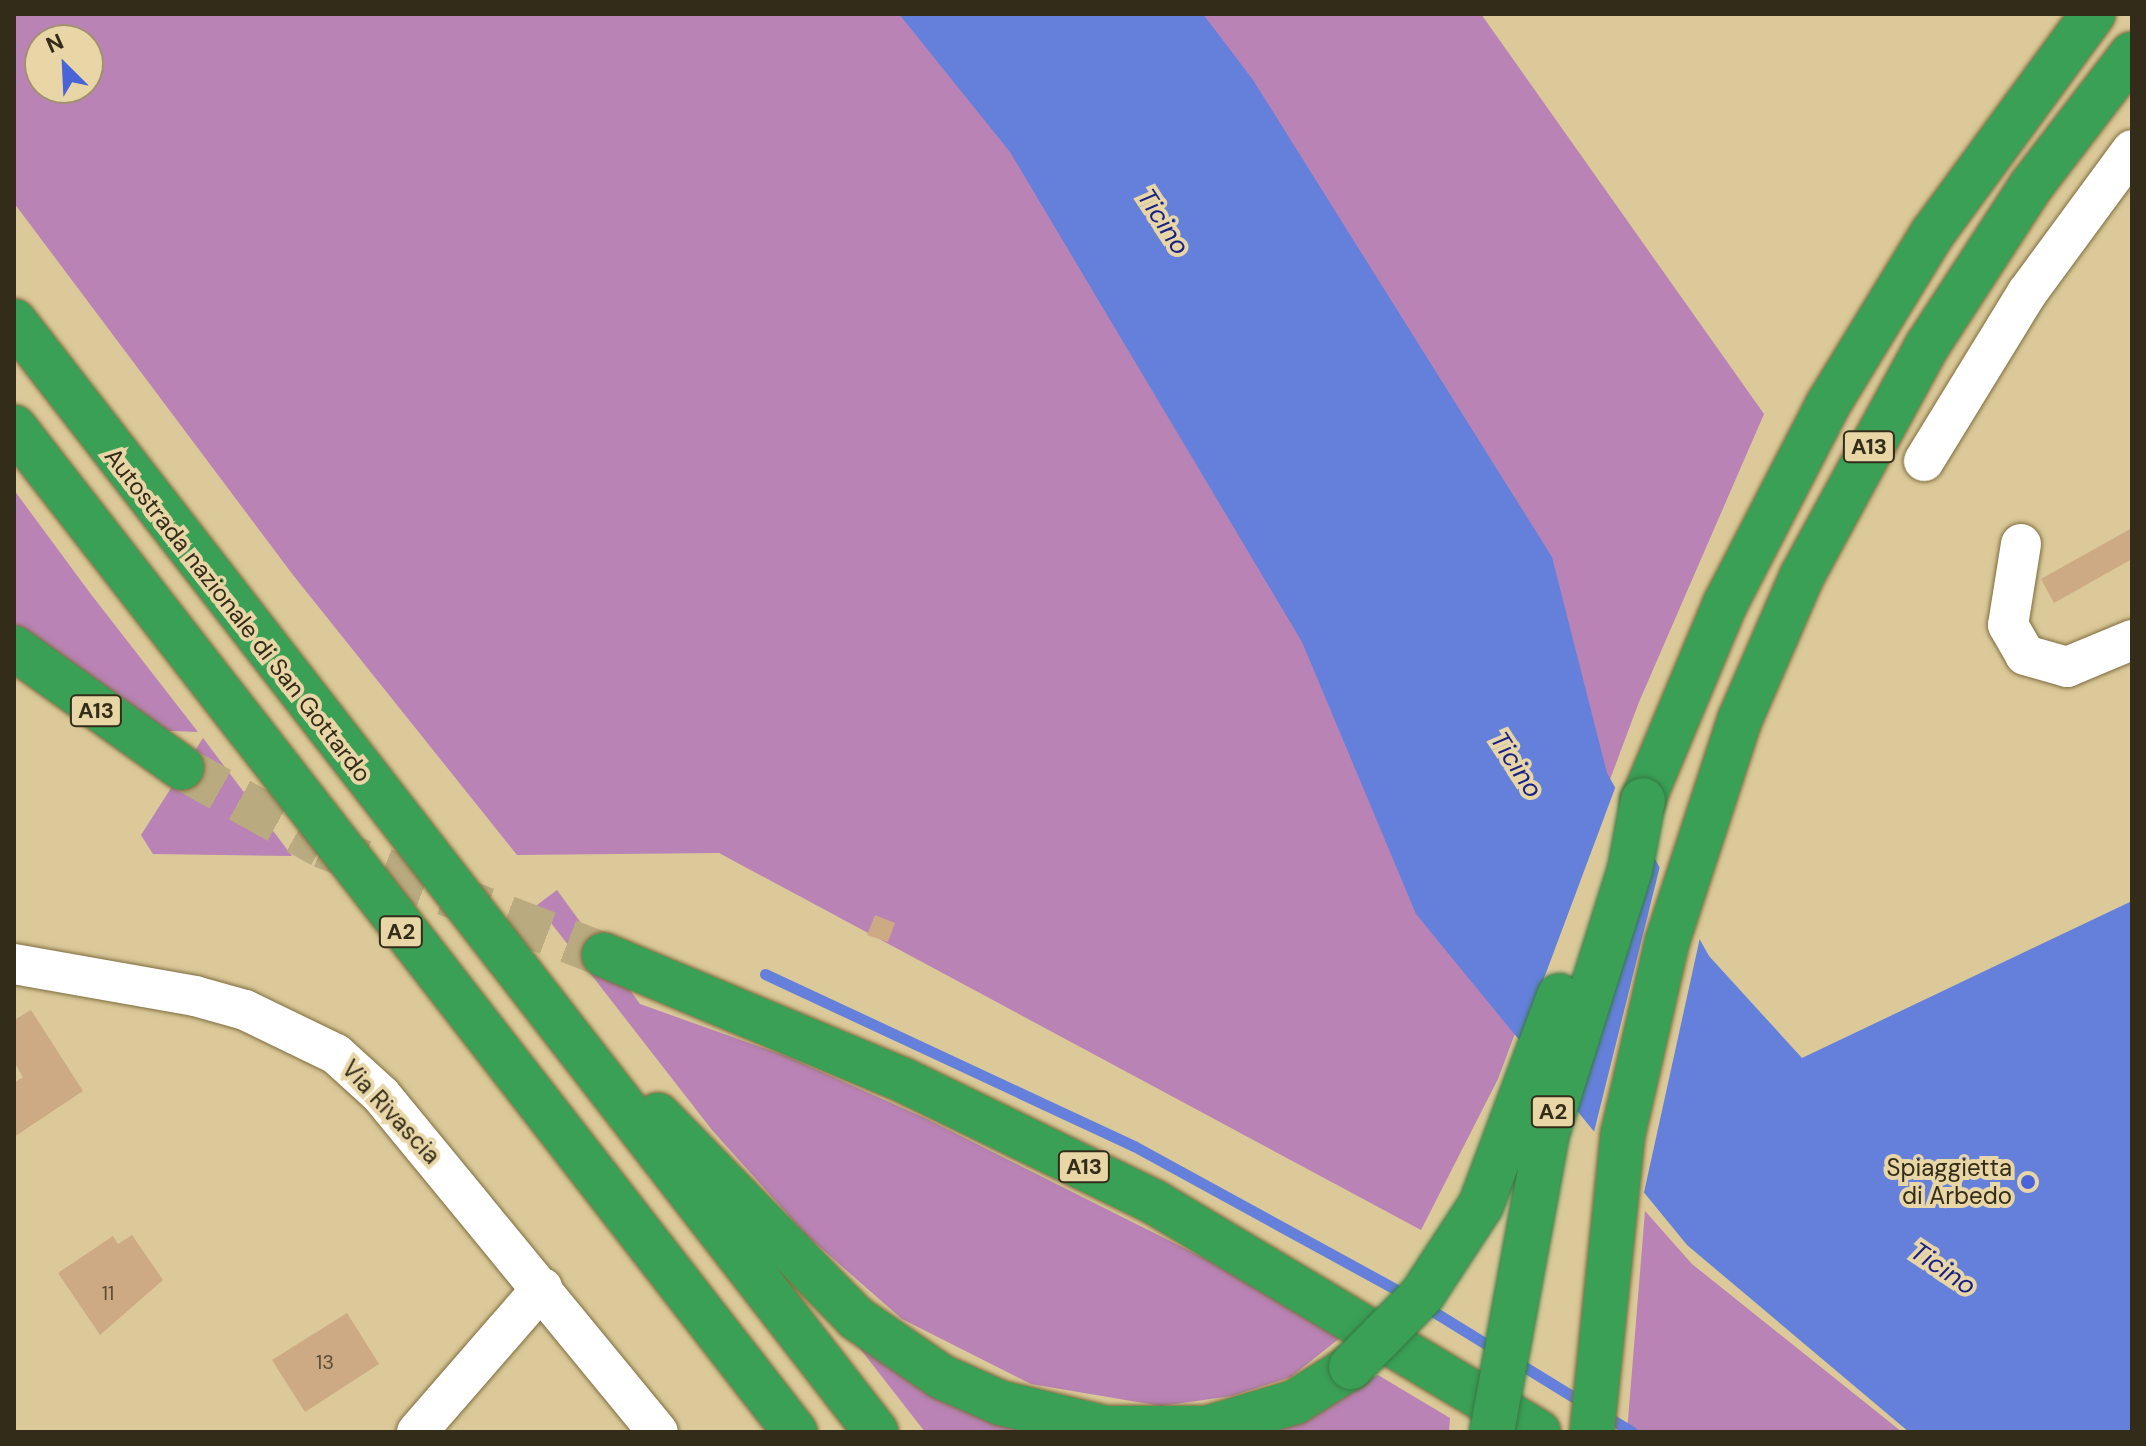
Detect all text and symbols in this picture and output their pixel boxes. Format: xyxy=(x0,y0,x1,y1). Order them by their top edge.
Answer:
north arrow xyxy=(24,24,104,104)
text: N xyxy=(42,27,68,60)
water label: Ticino xyxy=(1130,183,1196,261)
road number: A13 xyxy=(1841,429,1897,465)
street label: Autostrada nazionale di San Gottardo xyxy=(99,442,377,788)
road number: A13 xyxy=(68,693,124,729)
water label: Ticino xyxy=(1483,726,1549,804)
road number: A2 xyxy=(377,914,425,950)
street label: Via Rivascia xyxy=(336,1054,446,1170)
road number: A2 xyxy=(1529,1094,1577,1130)
road number: A13 xyxy=(1056,1149,1112,1185)
place label: Spiaggietta di Arbedo xyxy=(1887,1154,2012,1210)
marker: Spiaggietta di Arbedo xyxy=(2019,1173,2037,1191)
water label: Ticino xyxy=(1904,1236,1982,1302)
house number: 11 xyxy=(102,1281,114,1305)
house number: 13 xyxy=(316,1350,334,1374)

